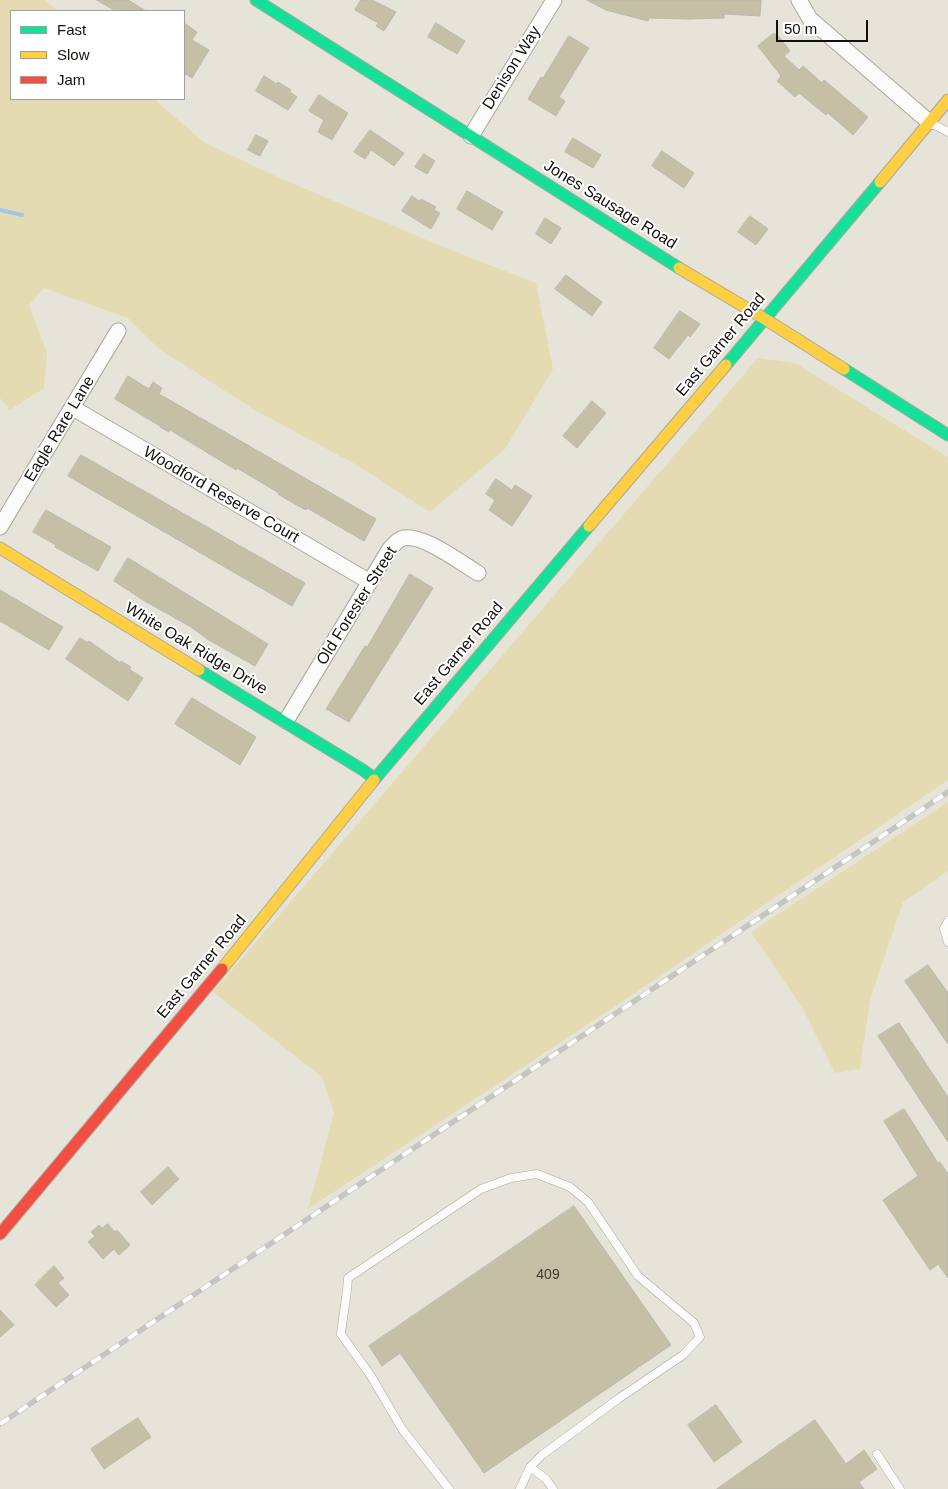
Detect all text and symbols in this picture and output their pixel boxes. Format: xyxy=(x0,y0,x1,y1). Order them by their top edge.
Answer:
legend xyxy=(10,10,185,100)
scale bar xyxy=(778,10,870,42)
text: 50 m xyxy=(784,20,817,37)
text: Fast xyxy=(57,21,86,38)
street label: Denison Way xyxy=(479,23,545,113)
text: Slow xyxy=(57,46,90,63)
text: Jam xyxy=(57,71,85,88)
street label: Jones Sausage Road xyxy=(540,156,680,254)
street label: East Garner Road xyxy=(672,289,770,401)
street label: Eagle Rare Lane xyxy=(21,373,99,485)
street label: Woodford Reserve Court xyxy=(140,443,302,547)
street label: Old Forester Street xyxy=(313,543,401,669)
street label: East Garner Road xyxy=(410,598,508,710)
street label: White Oak Ridge Drive xyxy=(121,599,271,699)
street label: East Garner Road xyxy=(153,911,251,1023)
house number: 409 xyxy=(536,1267,560,1283)

